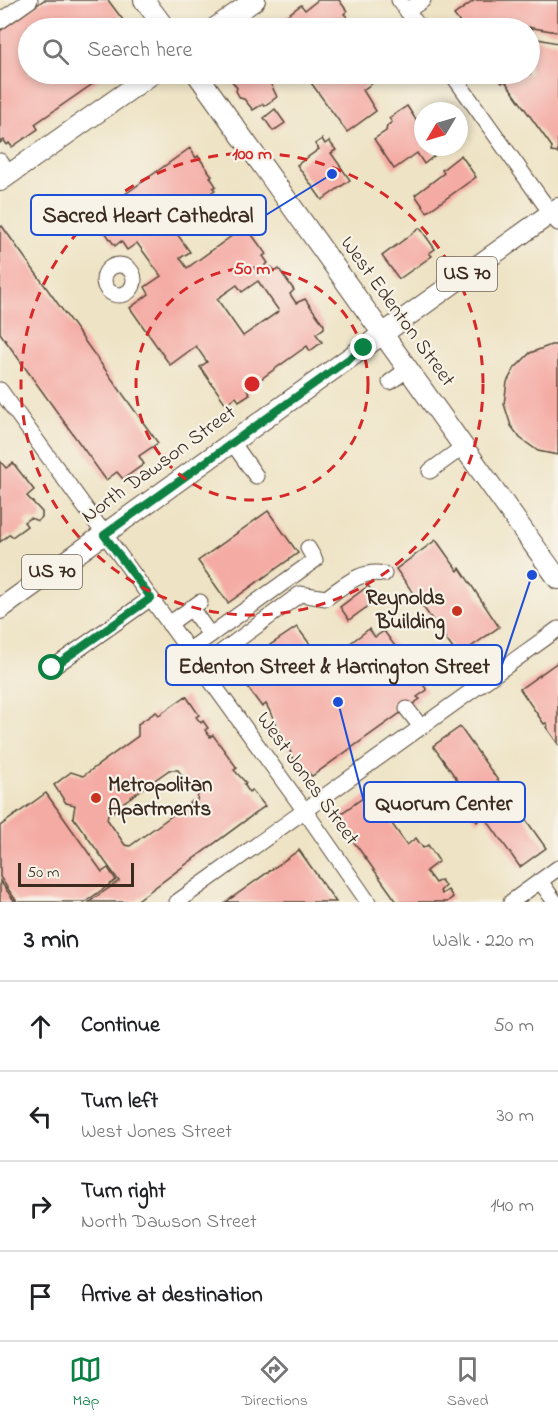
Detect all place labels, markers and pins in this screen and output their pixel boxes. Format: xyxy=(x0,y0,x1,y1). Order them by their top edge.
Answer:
callout: Sacred Heart Cathedral xyxy=(31,195,266,235)
centre of rings xyxy=(242,374,262,394)
place label: Reynolds Building xyxy=(366,584,445,640)
marker: Reynolds Building xyxy=(450,604,464,618)
callout: Edenton Street & Harrington Street xyxy=(166,645,502,685)
place label: Metropolitan Apartments xyxy=(108,771,212,825)
callout: Quorum Center xyxy=(364,782,525,822)
marker: Metropolitan Apartments xyxy=(89,791,103,805)

